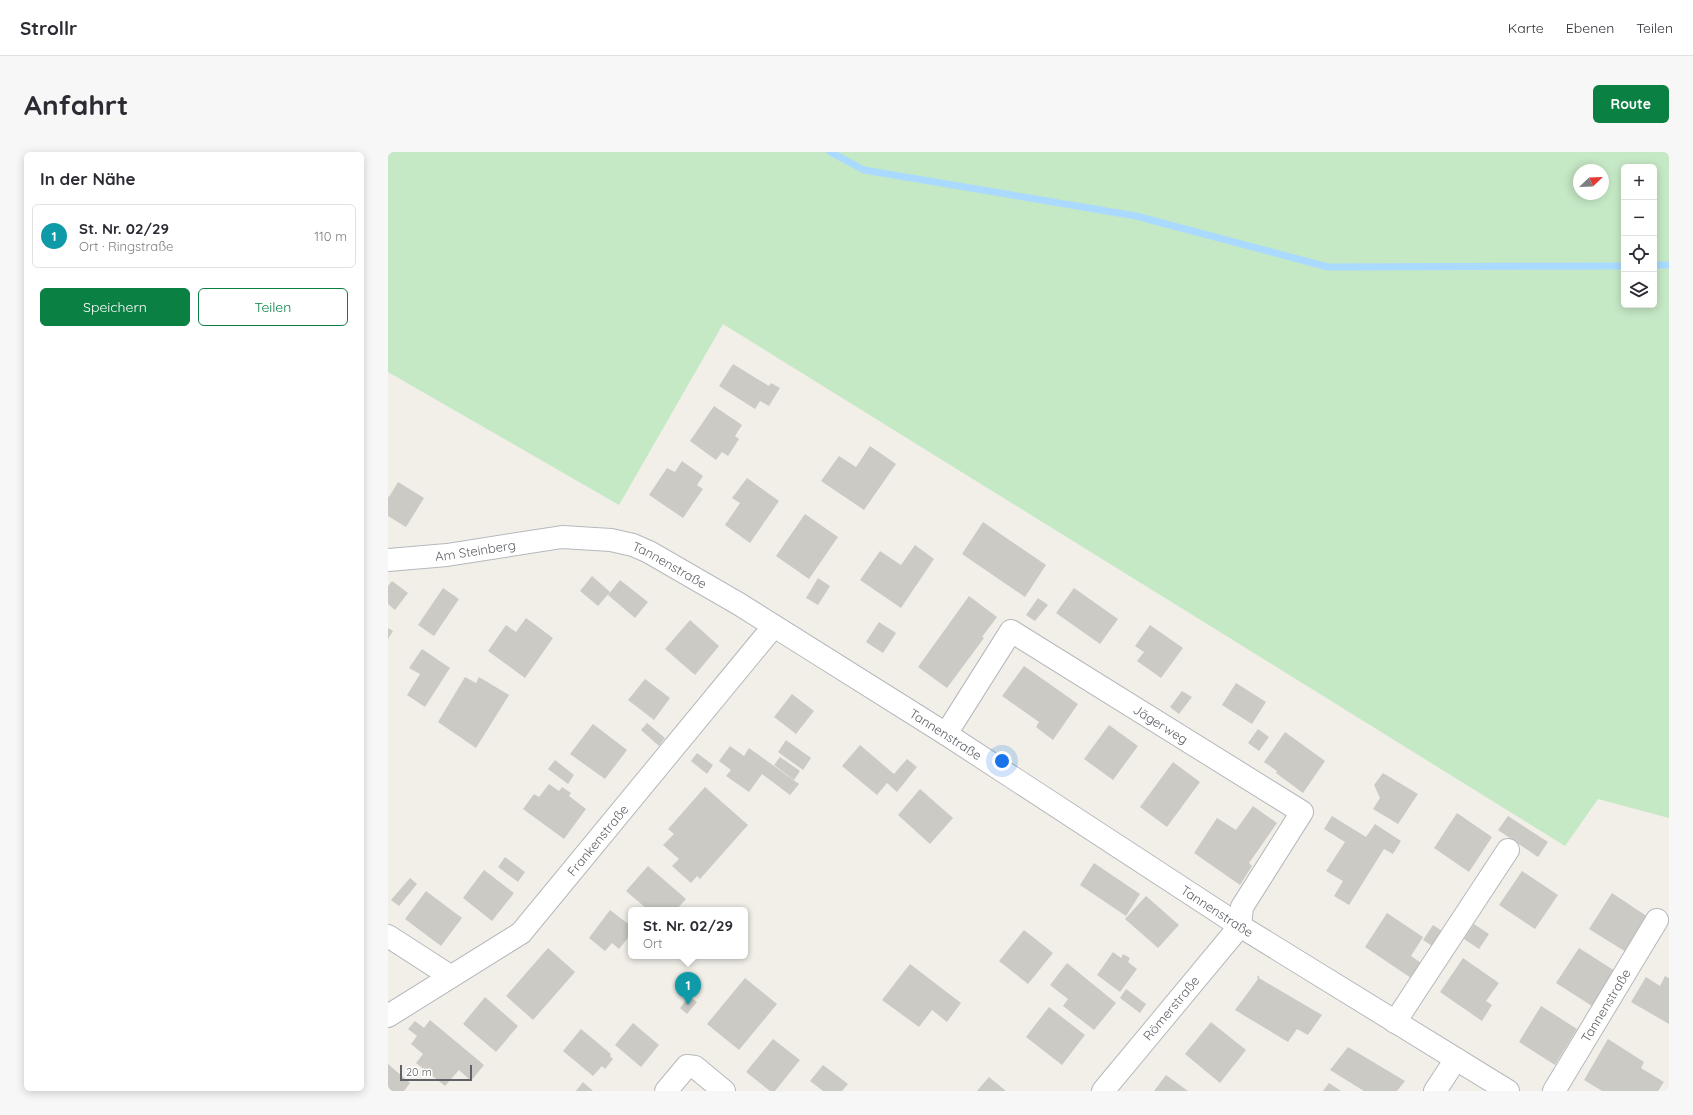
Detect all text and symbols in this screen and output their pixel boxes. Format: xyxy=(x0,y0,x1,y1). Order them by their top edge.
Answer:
text: Strollr xyxy=(20,16,77,40)
text: Karte xyxy=(1508,19,1544,37)
text: Ebenen xyxy=(1566,19,1614,37)
text: Teilen xyxy=(1636,19,1673,37)
button: Route xyxy=(1593,85,1669,123)
text: Anfahrt xyxy=(24,87,128,122)
north arrow xyxy=(1573,164,1609,200)
map controls xyxy=(1621,164,1657,308)
button: + xyxy=(1621,164,1657,200)
text: In der Nähe xyxy=(40,168,136,189)
button: − xyxy=(1621,200,1657,236)
text: St. Nr. 02/29 xyxy=(79,219,169,238)
text: 1 xyxy=(51,228,57,244)
text: 110 m xyxy=(314,228,347,244)
button: locate xyxy=(1621,236,1657,272)
text: Ort · Ringstraße xyxy=(79,238,173,254)
button: layers xyxy=(1621,272,1657,308)
button: Speichern xyxy=(40,288,190,326)
button: Teilen xyxy=(198,288,348,326)
street label: Am Steinberg xyxy=(434,536,517,564)
street label: Tannenstraße xyxy=(630,538,710,592)
street label: Jägerweg xyxy=(1130,701,1191,747)
street label: Tannenstraße xyxy=(907,705,985,763)
your location xyxy=(992,751,1012,771)
street label: Frankenstraße xyxy=(563,801,631,879)
street label: Tannenstraße xyxy=(1178,882,1256,940)
popup xyxy=(628,907,748,959)
text: St. Nr. 02/29 xyxy=(643,916,733,935)
text: Ort xyxy=(643,935,662,951)
street label: Tannenstraße xyxy=(1577,966,1634,1045)
pin: 1 xyxy=(675,972,701,1005)
street label: Römerstraße xyxy=(1139,973,1203,1043)
scale bar xyxy=(400,1063,472,1082)
text: 20 m xyxy=(406,1065,432,1079)

